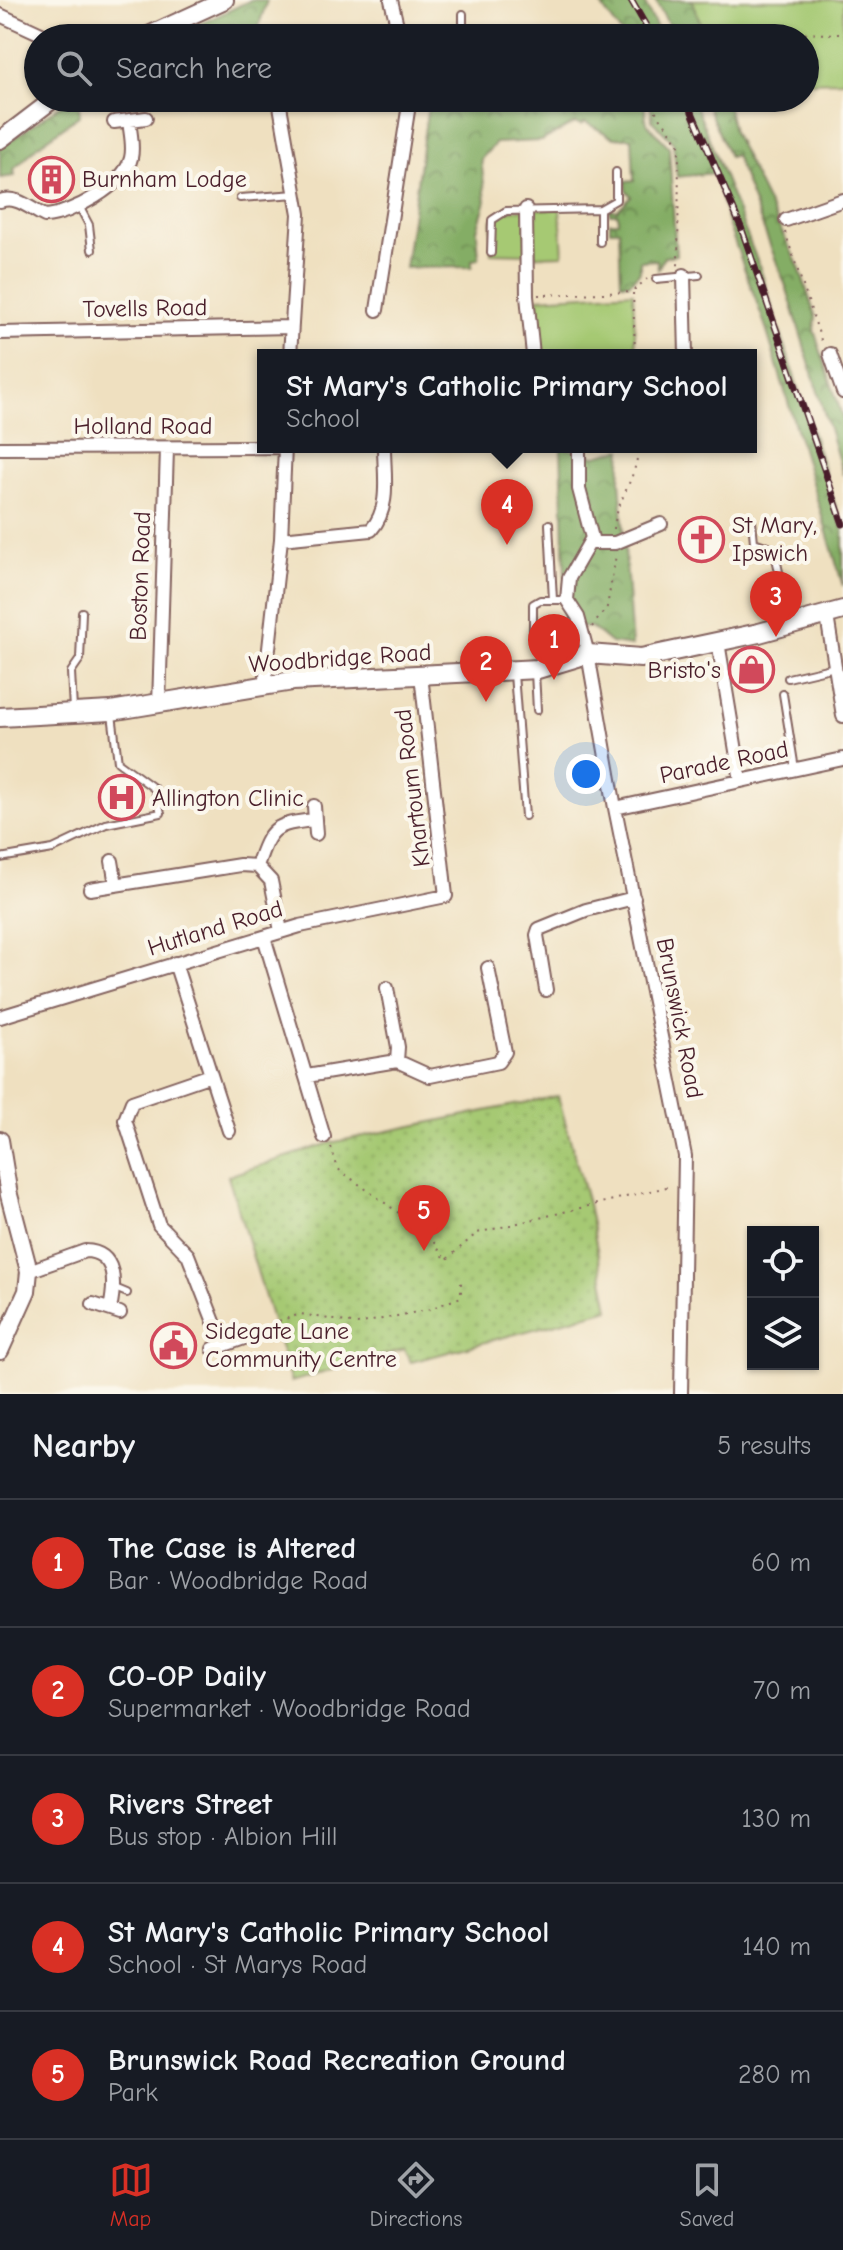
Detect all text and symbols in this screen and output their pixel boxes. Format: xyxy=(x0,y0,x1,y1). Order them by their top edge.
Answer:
search box xyxy=(24,24,819,112)
icon: search xyxy=(52,46,96,90)
text: Search here xyxy=(116,51,272,86)
building icon: Burnham Lodge xyxy=(27,155,75,203)
place label: Burnham Lodge xyxy=(82,165,247,193)
street label: Tovells Road xyxy=(82,293,208,323)
popup xyxy=(257,349,757,453)
text: St Mary's Catholic Primary School xyxy=(286,369,728,404)
text: School xyxy=(286,404,360,434)
street label: Holland Road xyxy=(74,412,212,440)
pin: 4 xyxy=(481,479,533,545)
street label: Boston Road xyxy=(124,511,156,641)
place label: St Mary, Ipswich xyxy=(732,511,817,567)
church icon: St Mary, Ipswich xyxy=(677,515,725,563)
pin: 3 xyxy=(750,571,802,637)
pin: 1 xyxy=(528,614,580,680)
pin: 2 xyxy=(460,636,512,702)
street label: Woodbridge Road xyxy=(248,638,432,678)
shop icon: Bristo's xyxy=(728,646,776,694)
place label: Bristo's xyxy=(648,656,721,684)
street label: Khartoum Road xyxy=(388,707,436,869)
street label: Parade Road xyxy=(657,735,791,789)
your location xyxy=(566,754,606,794)
hospital icon: Allington Clinic xyxy=(97,774,145,822)
place label: Allington Clinic xyxy=(152,784,304,812)
street label: Hutland Road xyxy=(144,894,286,962)
street label: Brunswick Road xyxy=(651,935,709,1101)
pin: 5 xyxy=(398,1185,450,1251)
map controls xyxy=(747,1226,819,1370)
button: locate xyxy=(747,1226,819,1298)
button: layers xyxy=(747,1298,819,1370)
place label: Sidegate Lane Community Centre xyxy=(205,1317,397,1373)
public building icon: Sidegate Lane Community Centre xyxy=(150,1321,198,1369)
text: Nearby xyxy=(32,1426,135,1466)
text: 5 results xyxy=(717,1431,811,1461)
text: The Case is Altered xyxy=(108,1531,356,1566)
text: 1 xyxy=(53,1548,63,1578)
text: 60 m xyxy=(751,1548,811,1578)
text: Bar · Woodbridge Road xyxy=(108,1566,368,1596)
text: CO-OP Daily xyxy=(108,1659,266,1694)
text: 2 xyxy=(52,1676,64,1706)
text: 70 m xyxy=(753,1676,811,1706)
text: Supermarket · Woodbridge Road xyxy=(108,1694,471,1724)
text: Rivers Street xyxy=(108,1787,272,1822)
text: 3 xyxy=(52,1804,64,1834)
text: 130 m xyxy=(742,1804,811,1834)
text: Bus stop · Albion Hill xyxy=(108,1822,337,1852)
text: St Mary's Catholic Primary School xyxy=(108,1915,549,1950)
text: 4 xyxy=(52,1932,64,1962)
text: 140 m xyxy=(742,1932,811,1962)
text: School · St Marys Road xyxy=(108,1950,367,1980)
text: Brunswick Road Recreation Ground xyxy=(108,2043,566,2078)
text: 5 xyxy=(51,2060,65,2090)
text: 280 m xyxy=(738,2060,811,2090)
text: Park xyxy=(108,2078,158,2108)
tab: Map xyxy=(109,2158,153,2232)
tab: Directions xyxy=(370,2158,463,2232)
tab: Saved xyxy=(680,2158,734,2232)

